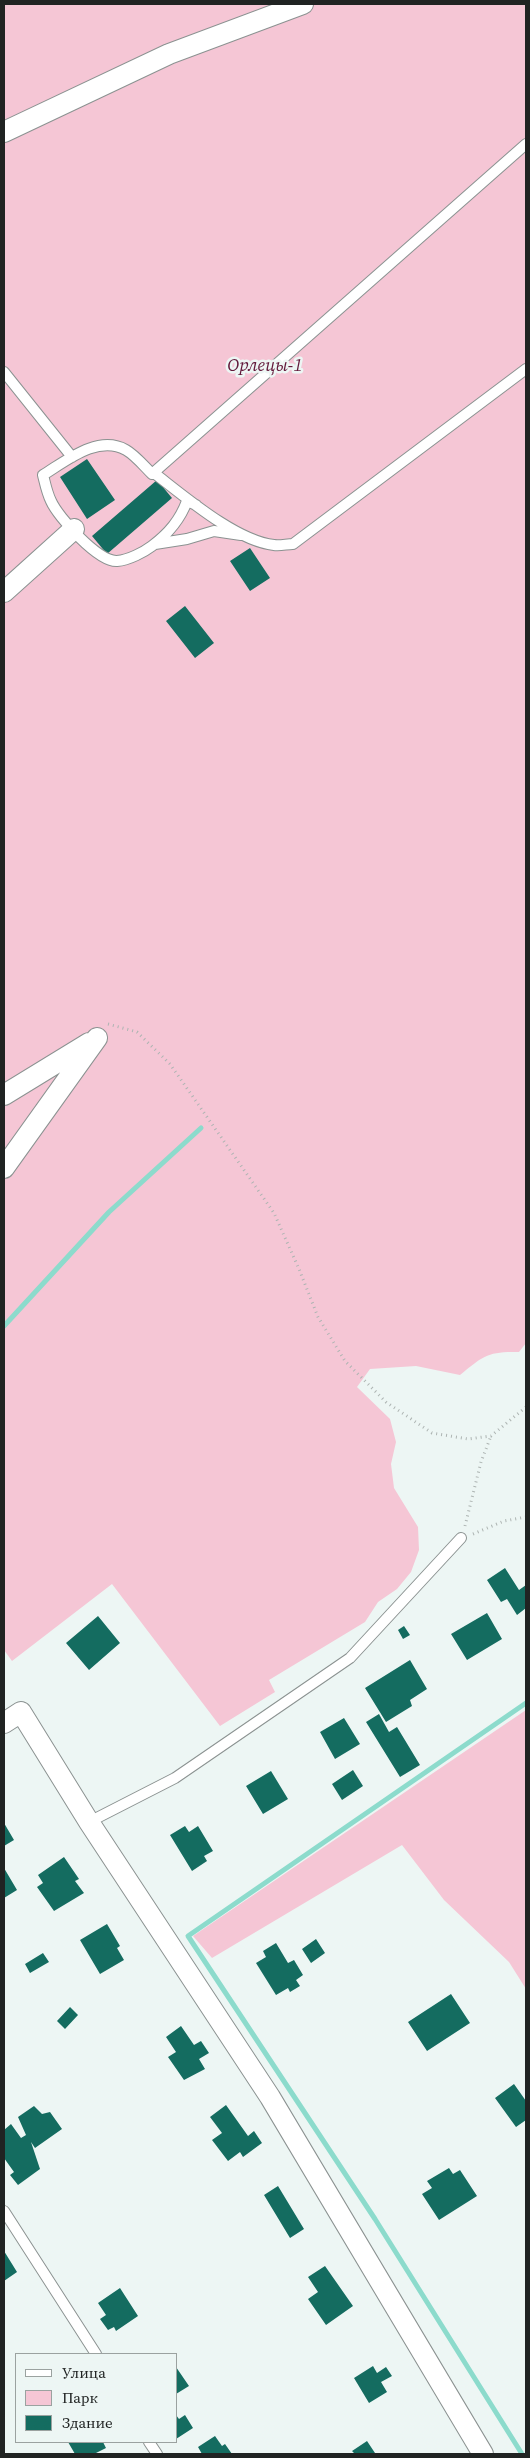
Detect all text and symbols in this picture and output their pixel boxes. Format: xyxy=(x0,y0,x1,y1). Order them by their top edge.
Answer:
park label: Орлецы-1 xyxy=(227,355,303,377)
legend xyxy=(15,2353,178,2443)
text: Улица xyxy=(62,2362,106,2383)
text: Парк xyxy=(62,2387,98,2408)
text: Здание xyxy=(62,2412,113,2433)

